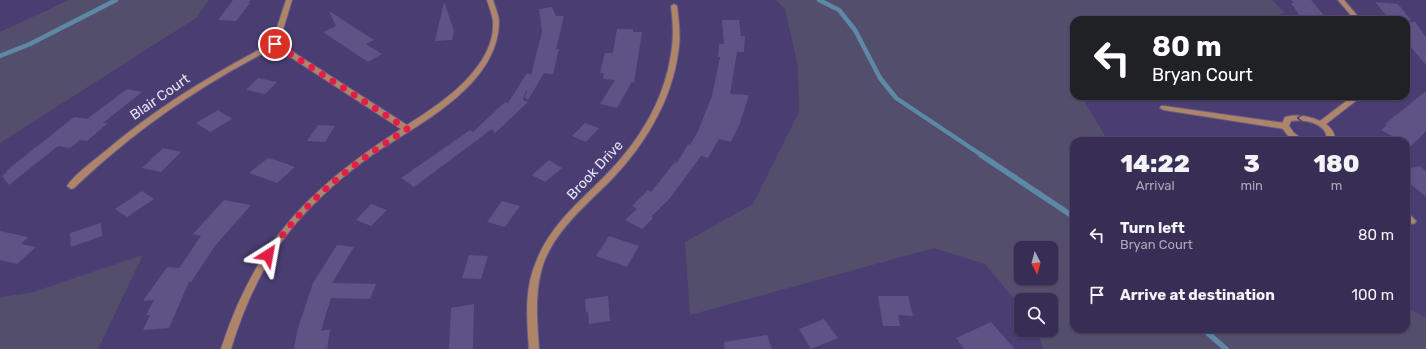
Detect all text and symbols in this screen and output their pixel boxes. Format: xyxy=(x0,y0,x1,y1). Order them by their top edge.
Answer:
pin xyxy=(258,27,292,61)
text: 80 m xyxy=(1152,30,1222,63)
icon: left xyxy=(1086,32,1138,84)
icon: arrive xyxy=(264,33,286,55)
text: Bryan Court xyxy=(1152,64,1253,86)
street label: Blair Court xyxy=(127,70,194,124)
one-way arrow xyxy=(1297,114,1303,122)
street label: Brook Drive xyxy=(563,137,627,203)
text: 14:22 xyxy=(1120,150,1190,178)
text: 3 xyxy=(1243,150,1260,178)
text: 180 xyxy=(1313,150,1360,178)
text: Arrival xyxy=(1136,178,1175,193)
text: min xyxy=(1240,178,1263,193)
text: m xyxy=(1331,178,1342,193)
text: Turn left xyxy=(1120,219,1185,237)
icon: left xyxy=(1086,224,1108,246)
text: 80 m xyxy=(1358,226,1394,244)
position arrow xyxy=(247,234,289,276)
text: Bryan Court xyxy=(1120,237,1193,252)
north arrow xyxy=(1014,241,1058,285)
map controls xyxy=(1014,241,1058,337)
icon: arrive xyxy=(1086,284,1108,306)
text: Arrive at destination xyxy=(1120,286,1275,304)
text: 100 m xyxy=(1352,286,1394,304)
button: search xyxy=(1014,293,1058,337)

